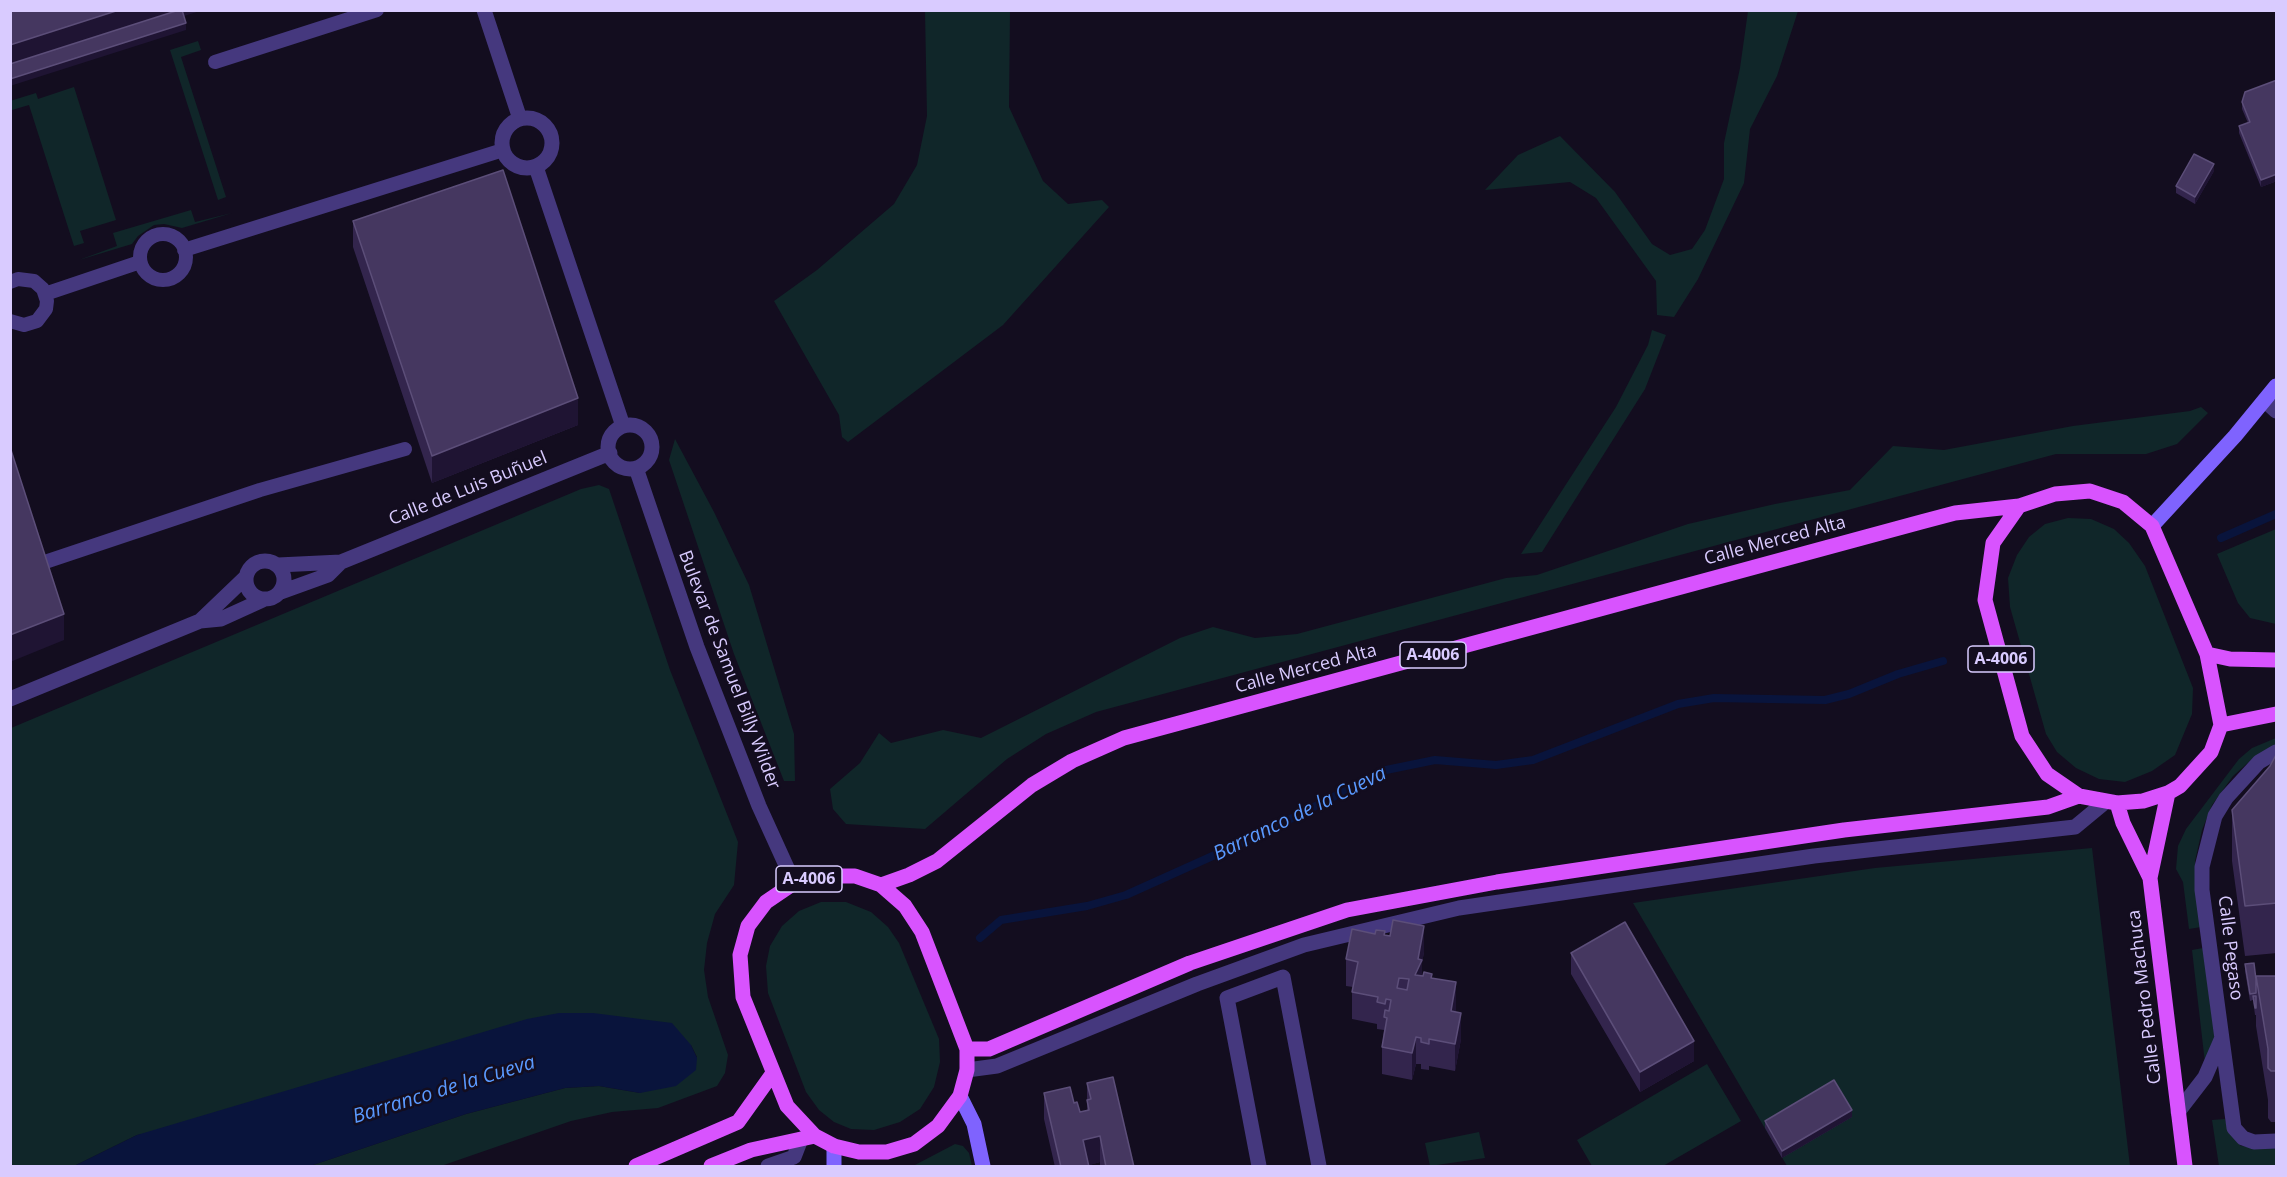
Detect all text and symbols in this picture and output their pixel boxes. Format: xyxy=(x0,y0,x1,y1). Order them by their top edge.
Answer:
street label: Calle de Luis Buñuel xyxy=(386,447,550,531)
street label: Calle Merced Alta xyxy=(1702,512,1848,570)
street label: Bulevar de Samuel Billy Wilder xyxy=(673,547,785,793)
street label: Calle Merced Alta xyxy=(1233,640,1379,698)
road number: A-4006 xyxy=(1400,642,1466,668)
road number: A-4006 xyxy=(1968,646,2034,672)
water label: Barranco de la Cueva xyxy=(1210,762,1390,866)
road number: A-4006 xyxy=(776,866,842,892)
street label: Calle Pegaso xyxy=(2213,894,2247,1002)
street label: Calle Pedro Machuca xyxy=(2124,909,2166,1085)
water label: Barranco de la Cueva xyxy=(350,1051,538,1129)

